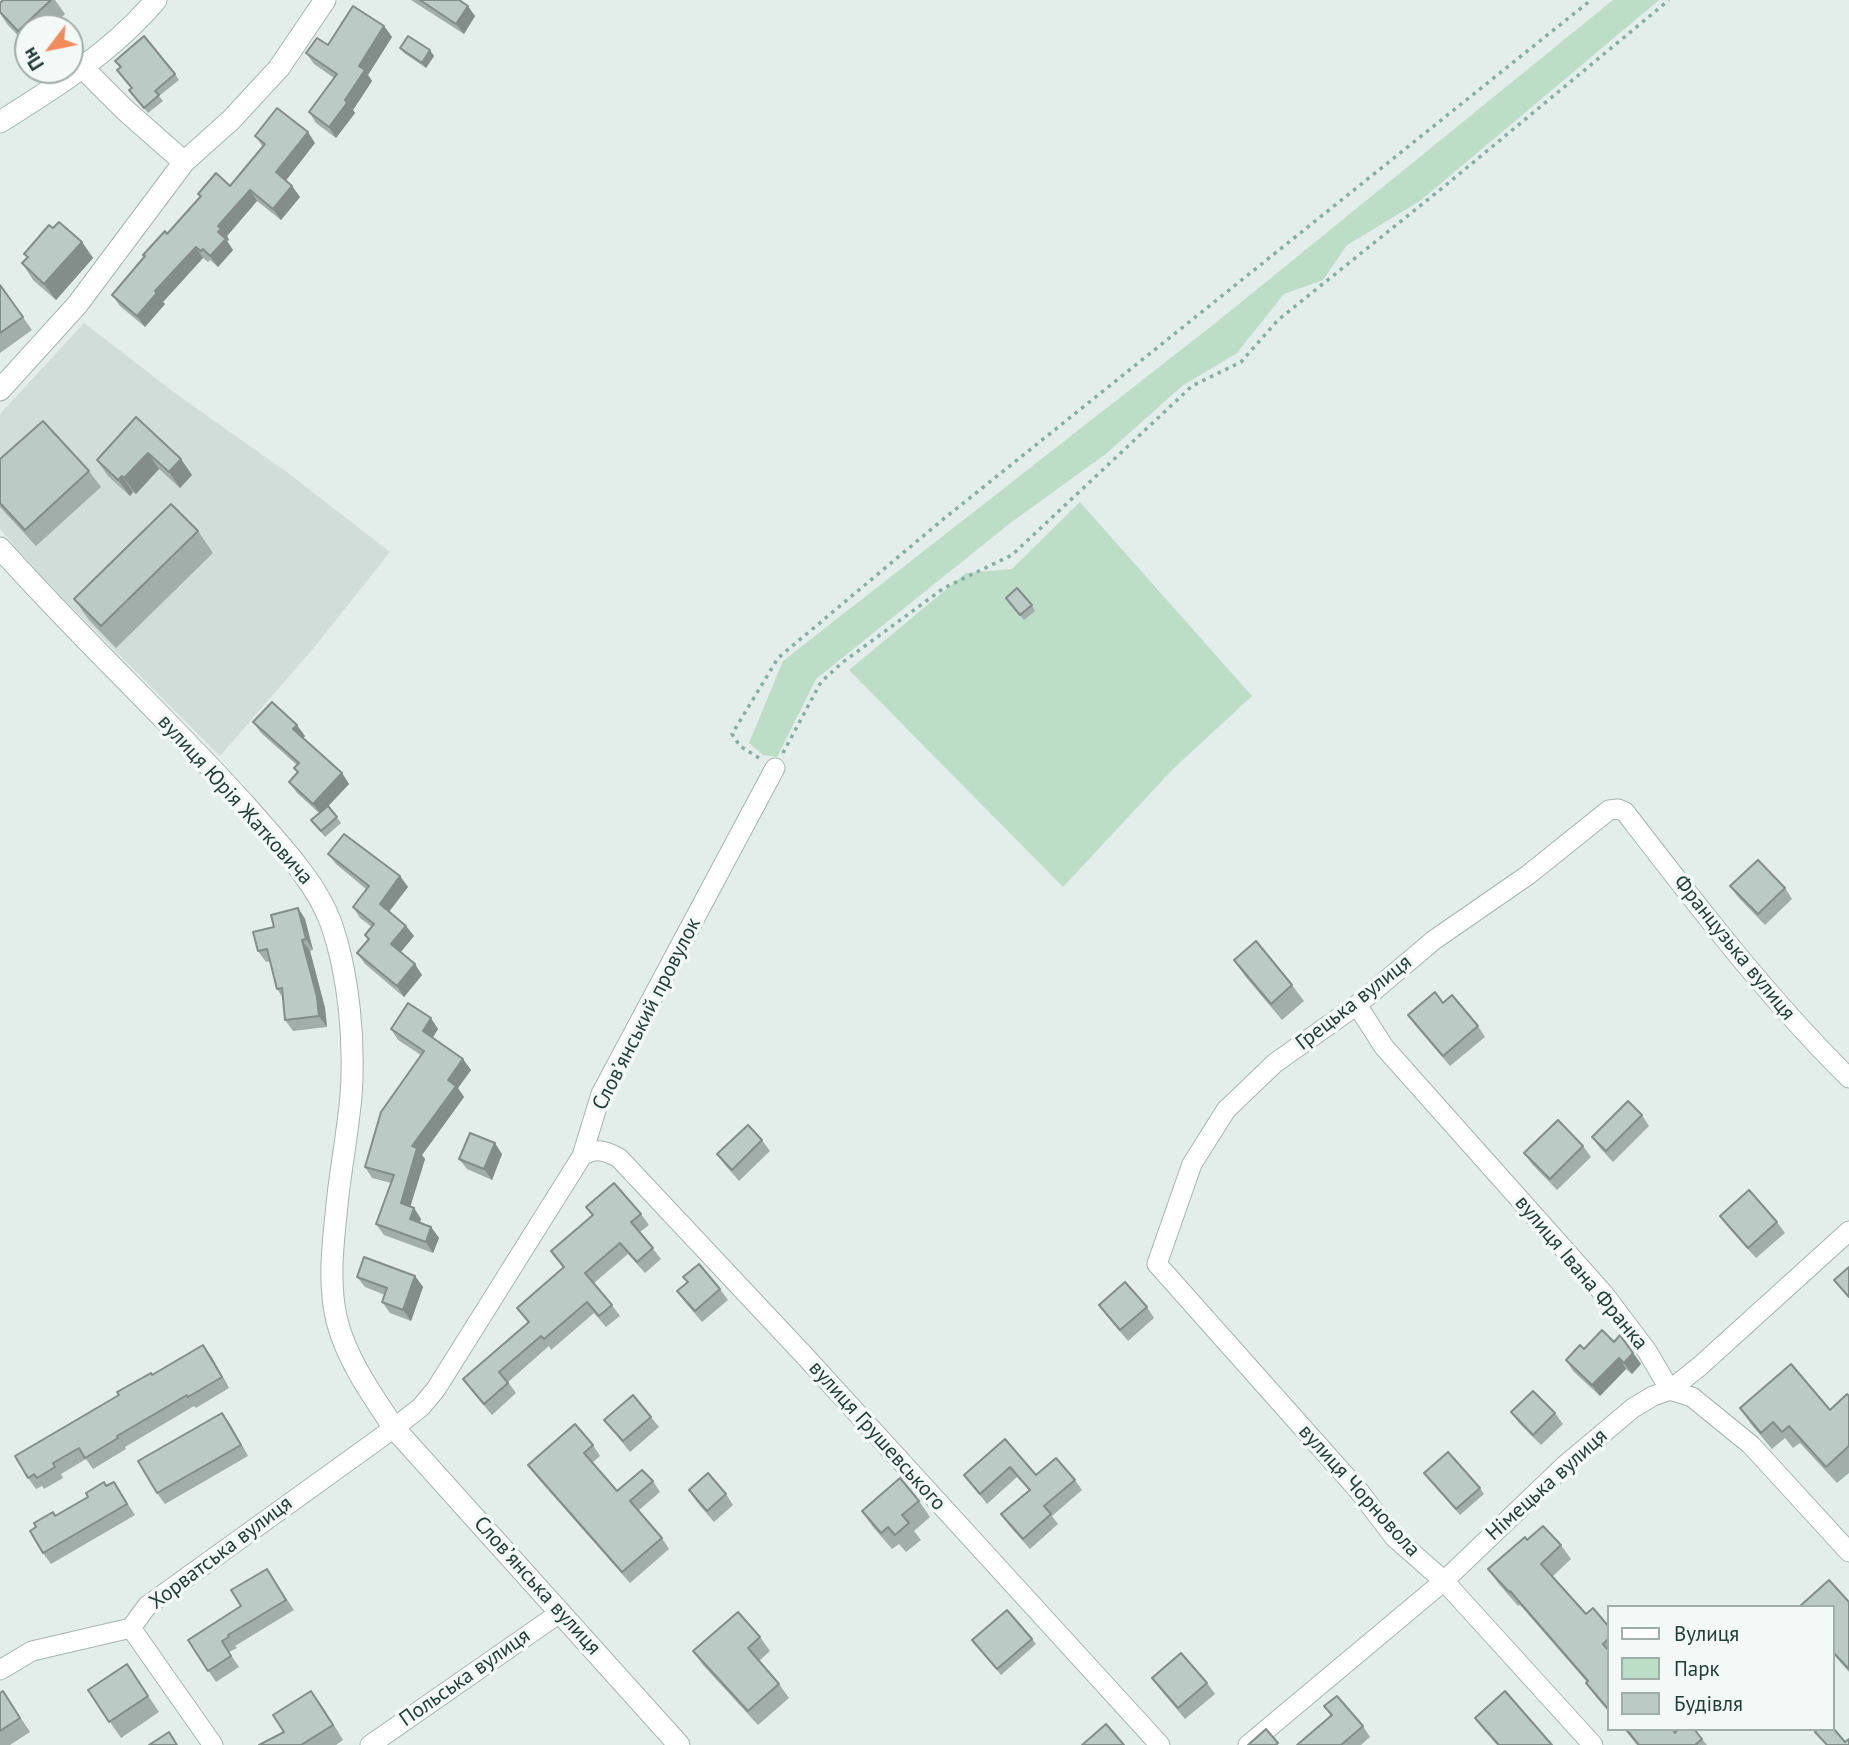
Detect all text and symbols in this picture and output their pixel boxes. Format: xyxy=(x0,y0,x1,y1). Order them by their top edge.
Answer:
north arrow xyxy=(14,14,84,84)
text: Пн xyxy=(17,43,49,75)
street label: вулиця Юрія Жатковича xyxy=(152,710,318,890)
street label: Французька вулиця xyxy=(1668,870,1800,1026)
street label: Словʼянський провулок xyxy=(588,914,706,1114)
street label: Грецька вулиця xyxy=(1291,950,1417,1056)
street label: вулиця Івана Франка xyxy=(1509,1191,1653,1355)
street label: вулиця Грушевського xyxy=(803,1356,951,1516)
street label: вулиця Чорновола xyxy=(1293,1420,1425,1562)
street label: Німецька вулиця xyxy=(1481,1424,1613,1546)
street label: Хорватська вулиця xyxy=(145,1491,297,1615)
street label: Словʼянська вулиця xyxy=(468,1512,606,1660)
legend xyxy=(1608,1605,1835,1731)
text: Вулиця xyxy=(1674,1620,1739,1647)
street label: Польська вулиця xyxy=(395,1624,535,1732)
text: Парк xyxy=(1674,1655,1720,1682)
text: Будівля xyxy=(1674,1690,1743,1717)

